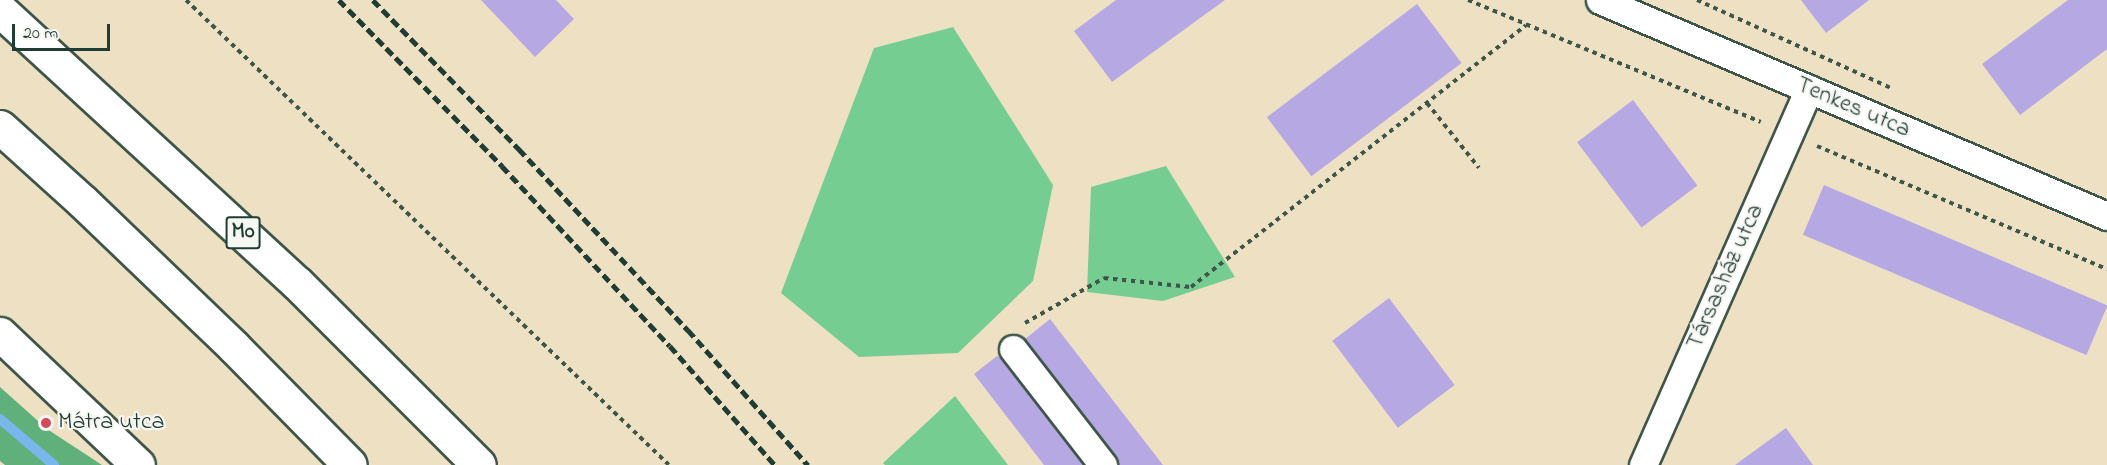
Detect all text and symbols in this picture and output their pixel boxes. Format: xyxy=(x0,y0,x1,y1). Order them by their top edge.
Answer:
scale bar xyxy=(15,12,112,50)
text: 20 m xyxy=(23,21,58,47)
street label: Tenkes utca xyxy=(1792,71,1914,145)
street label: Társasház utca xyxy=(1681,200,1771,354)
road number: M0 xyxy=(225,214,261,252)
place label: Mátra utca xyxy=(58,409,165,437)
marker: Mátra utca xyxy=(39,416,53,430)

